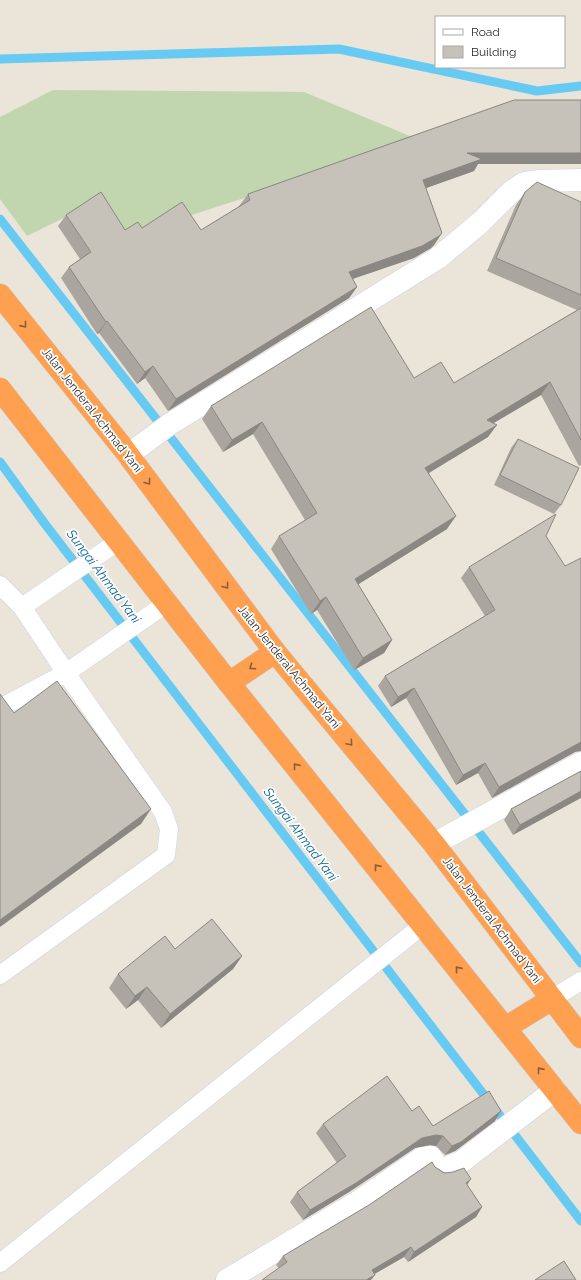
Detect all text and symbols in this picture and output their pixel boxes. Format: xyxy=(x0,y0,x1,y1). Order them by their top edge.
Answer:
legend xyxy=(435,16,565,68)
text: Road xyxy=(471,25,500,39)
text: Building xyxy=(471,45,517,59)
one-way arrow xyxy=(20,321,27,328)
street label: Jalan Jenderal Achmad Yani xyxy=(39,345,145,475)
one-way arrow xyxy=(144,478,151,485)
water label: Sungai Ahmad Yani xyxy=(63,526,144,627)
one-way arrow xyxy=(221,582,228,589)
street label: Jalan Jenderal Achmad Yani xyxy=(235,603,343,731)
one-way arrow xyxy=(249,662,256,670)
one-way arrow xyxy=(346,738,353,746)
one-way arrow xyxy=(293,763,300,771)
water label: Sungai Ahmad Yani xyxy=(260,784,341,885)
street label: Jalan Jenderal Achmad Yani xyxy=(440,854,544,986)
one-way arrow xyxy=(375,865,382,872)
one-way arrow xyxy=(456,966,463,973)
one-way arrow xyxy=(537,1068,544,1075)

